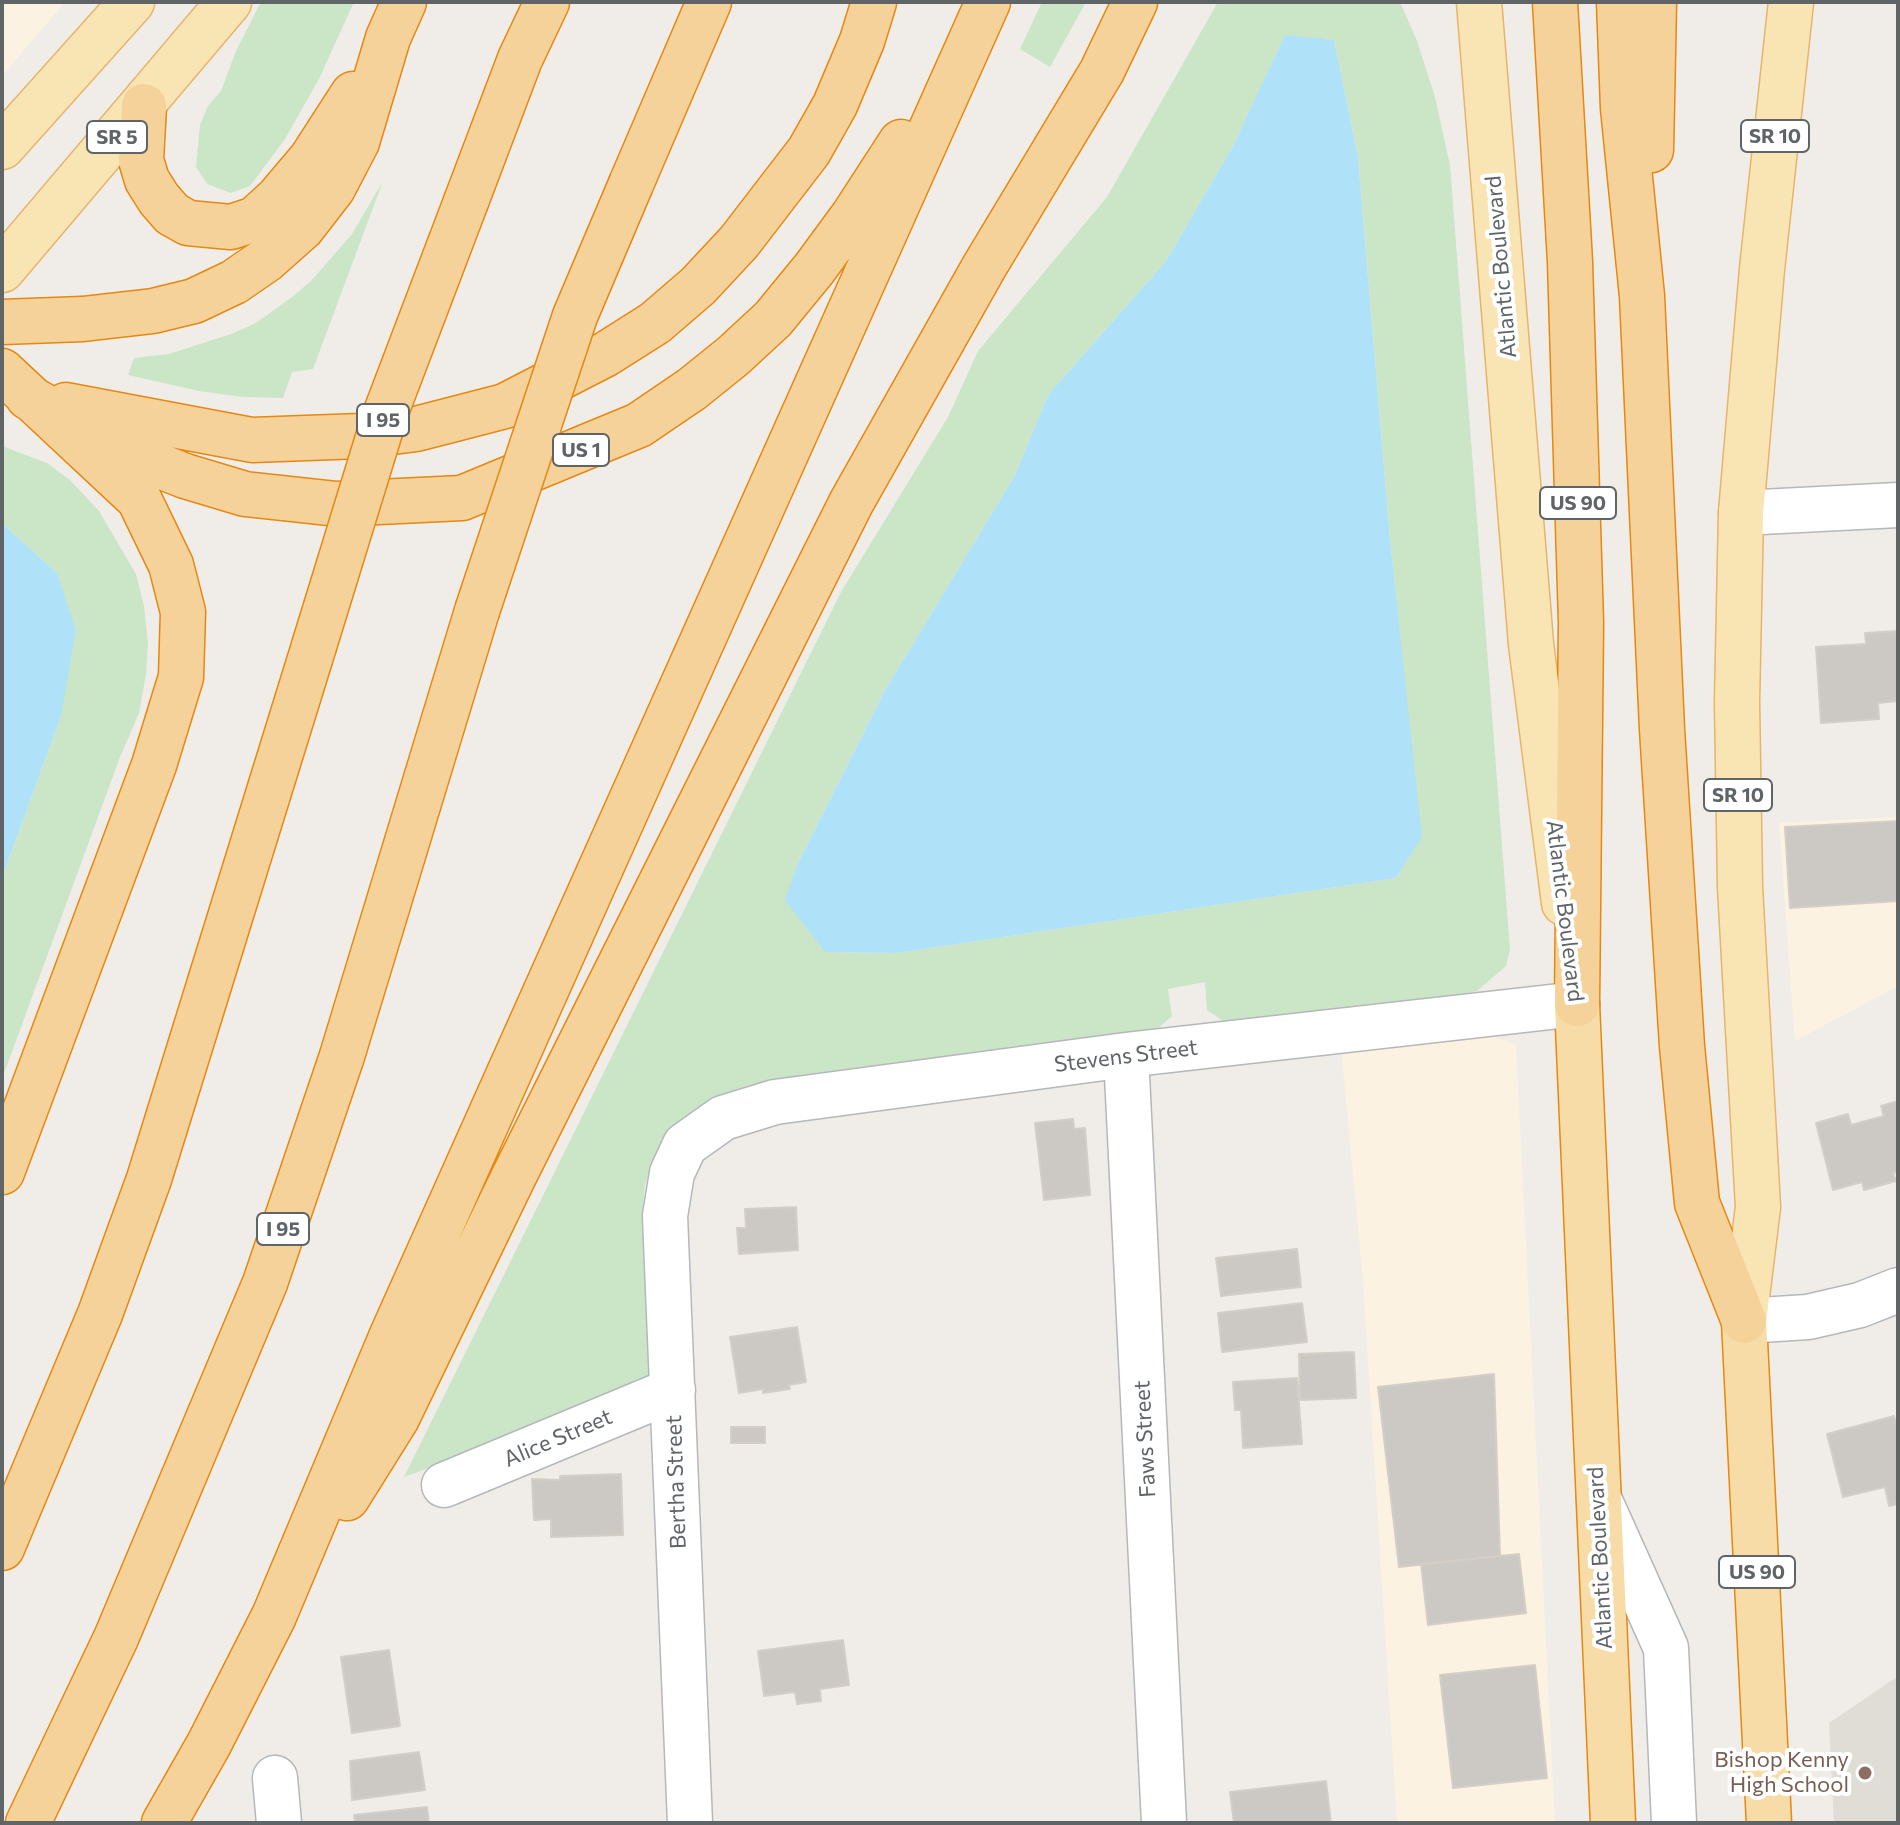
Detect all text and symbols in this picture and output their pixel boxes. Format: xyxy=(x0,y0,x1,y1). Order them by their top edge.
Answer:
road number: SR 10 xyxy=(1741,120,1809,152)
road number: SR 5 xyxy=(87,121,147,153)
street label: Atlantic Boulevard xyxy=(1480,175,1522,359)
road number: I 95 xyxy=(357,404,409,436)
road number: US 1 xyxy=(553,434,609,466)
road number: US 90 xyxy=(1540,487,1616,519)
road number: SR 10 xyxy=(1704,779,1772,811)
street label: Atlantic Boulevard xyxy=(1541,819,1589,1003)
street label: Stevens Street xyxy=(1053,1034,1199,1078)
road number: I 95 xyxy=(257,1213,309,1245)
street label: Faws Street xyxy=(1129,1380,1161,1498)
street label: Alice Street xyxy=(500,1403,616,1473)
street label: Bertha Street xyxy=(660,1415,692,1549)
street label: Atlantic Boulevard xyxy=(1582,1466,1618,1650)
road number: US 90 xyxy=(1719,1556,1795,1588)
place label: Bishop Kenny High School xyxy=(1714,1747,1849,1798)
marker: Bishop Kenny High School xyxy=(1856,1764,1874,1782)

